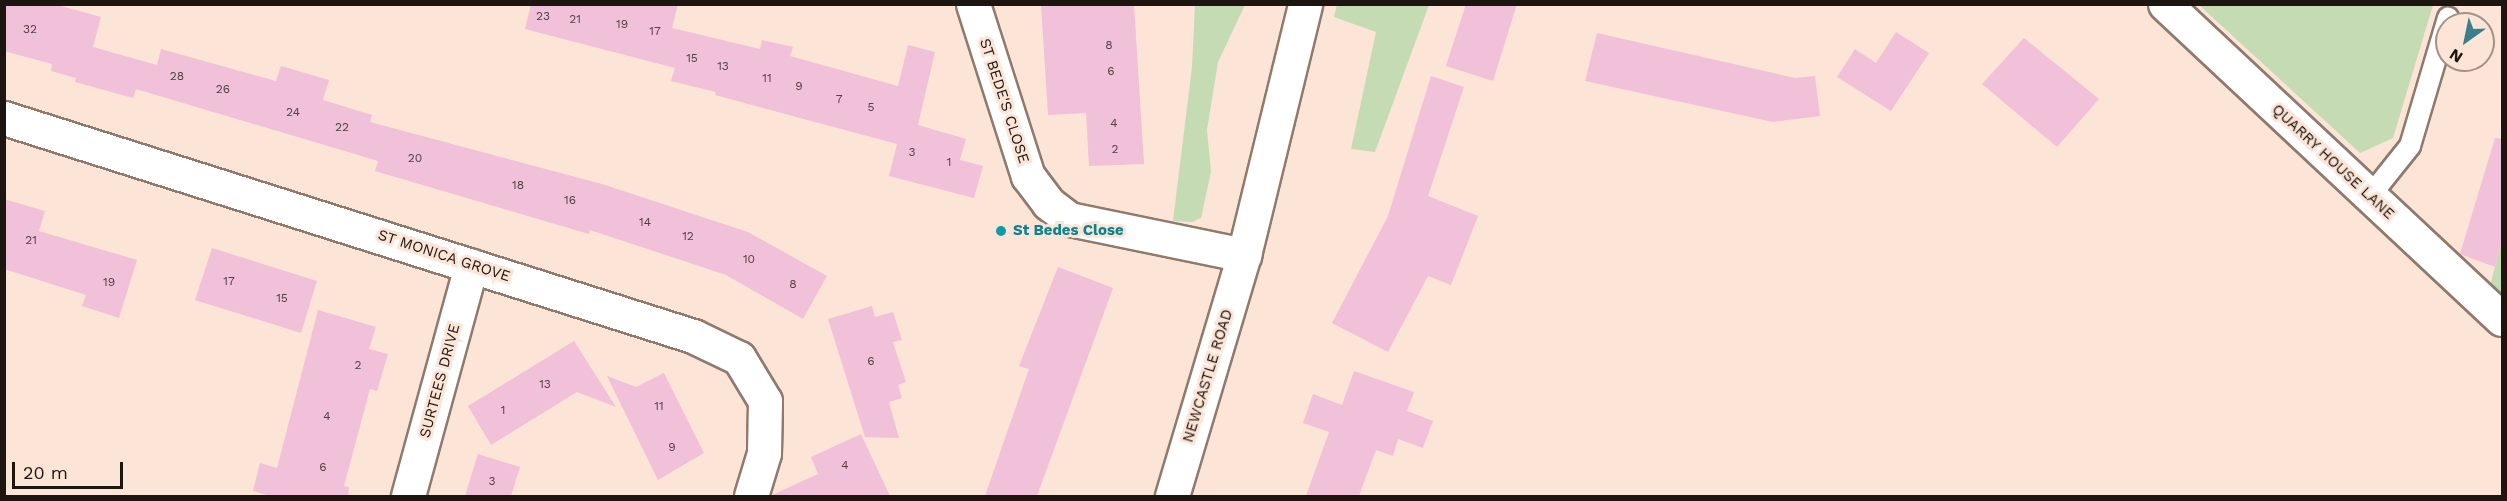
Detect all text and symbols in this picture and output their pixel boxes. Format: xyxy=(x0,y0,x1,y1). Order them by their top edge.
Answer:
house number: 23 xyxy=(536,10,550,24)
north arrow xyxy=(2435,12,2495,72)
house number: 21 xyxy=(569,13,581,27)
house number: 19 xyxy=(616,18,628,32)
house number: 32 xyxy=(23,23,37,37)
house number: 17 xyxy=(649,25,661,39)
street label: ST BEDE'S CLOSE xyxy=(975,36,1033,166)
house number: 8 xyxy=(1105,39,1113,53)
text: N xyxy=(2446,45,2466,67)
house number: 15 xyxy=(686,52,698,66)
house number: 13 xyxy=(717,60,729,74)
house number: 6 xyxy=(1107,65,1115,79)
house number: 28 xyxy=(170,70,184,84)
house number: 11 xyxy=(762,72,772,86)
house number: 9 xyxy=(795,80,803,94)
house number: 26 xyxy=(216,83,230,97)
house number: 7 xyxy=(836,93,842,107)
street label: QUARRY HOUSE LANE xyxy=(2268,100,2398,224)
house number: 5 xyxy=(868,101,874,115)
house number: 24 xyxy=(286,106,300,120)
house number: 4 xyxy=(1110,117,1118,131)
house number: 22 xyxy=(335,121,349,135)
house number: 2 xyxy=(1112,143,1118,157)
house number: 3 xyxy=(909,146,915,160)
house number: 20 xyxy=(408,152,422,166)
house number: 1 xyxy=(947,156,951,170)
house number: 18 xyxy=(512,179,524,193)
house number: 16 xyxy=(564,194,576,208)
house number: 14 xyxy=(639,216,651,230)
place label: St Bedes Close xyxy=(1013,222,1124,240)
marker: St Bedes Close xyxy=(994,224,1008,238)
street label: ST MONICA GROVE xyxy=(375,226,513,286)
house number: 12 xyxy=(682,230,694,244)
house number: 21 xyxy=(25,234,37,248)
house number: 10 xyxy=(743,253,755,267)
house number: 17 xyxy=(223,275,235,289)
house number: 19 xyxy=(103,276,115,290)
house number: 8 xyxy=(789,278,797,292)
house number: 15 xyxy=(276,292,288,306)
street label: NEWCASTLE ROAD xyxy=(1179,307,1237,445)
street label: SURTEES DRIVE xyxy=(416,322,464,440)
house number: 6 xyxy=(867,355,875,369)
house number: 2 xyxy=(355,359,361,373)
house number: 13 xyxy=(539,378,551,392)
house number: 11 xyxy=(654,400,664,414)
house number: 1 xyxy=(501,404,505,418)
house number: 4 xyxy=(323,410,331,424)
house number: 9 xyxy=(668,441,676,455)
scale bar xyxy=(15,450,126,488)
house number: 4 xyxy=(841,459,849,473)
house number: 6 xyxy=(319,461,327,475)
text: 20 m xyxy=(23,462,68,483)
house number: 3 xyxy=(489,475,495,489)

